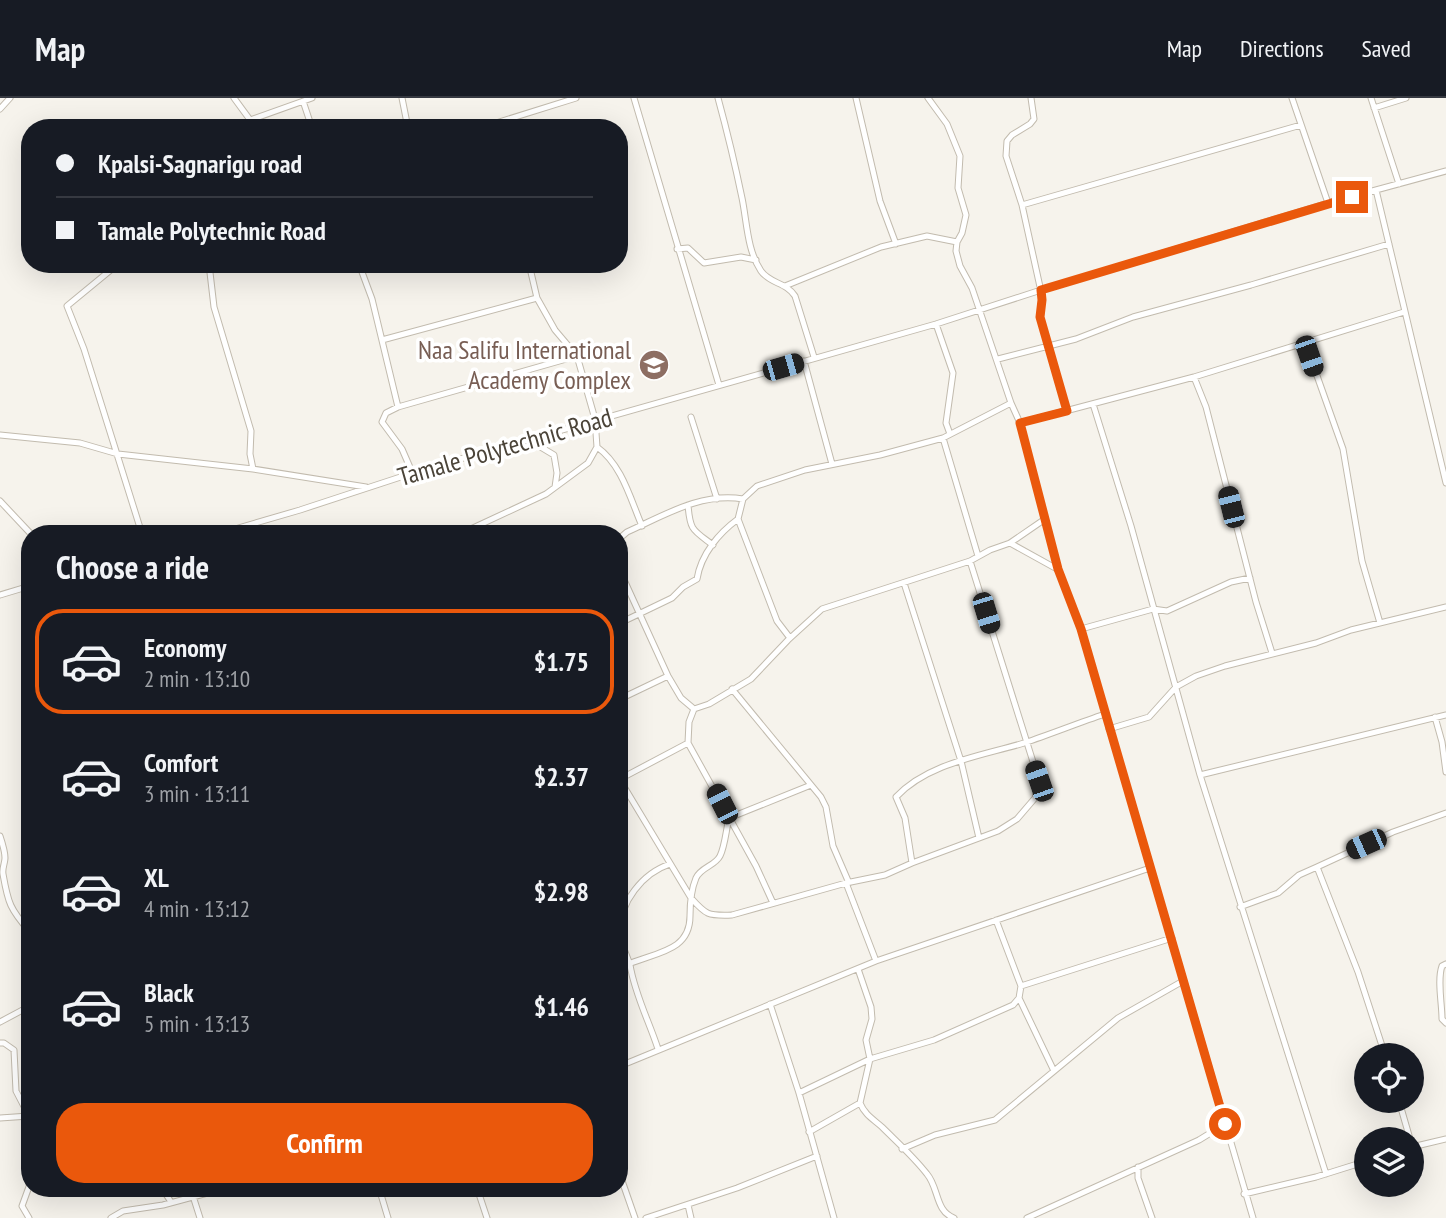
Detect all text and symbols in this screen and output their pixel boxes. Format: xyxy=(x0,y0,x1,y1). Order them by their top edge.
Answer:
text: Map xyxy=(35,27,85,70)
text: Map xyxy=(1167,33,1202,64)
text: Directions xyxy=(1240,33,1324,64)
text: Saved xyxy=(1362,33,1411,64)
text: Kpalsi-Sagnarigu road xyxy=(98,147,302,180)
route end xyxy=(1336,181,1368,213)
text: Tamale Polytechnic Road xyxy=(98,214,326,247)
place label: Naa Salifu International Academy Complex xyxy=(418,333,631,396)
car xyxy=(1293,333,1326,379)
school or university icon: Naa Salifu International Academy Complex xyxy=(637,348,671,382)
car xyxy=(760,351,807,383)
street label: Tamale Polytechnic Road xyxy=(394,400,616,493)
car xyxy=(1216,484,1247,530)
text: Choose a ride xyxy=(56,546,209,588)
car xyxy=(970,590,1003,636)
icon: car xyxy=(60,630,123,693)
text: Economy xyxy=(144,631,226,664)
text: $1.75 xyxy=(534,645,589,678)
text: 2 min · 13:10 xyxy=(144,664,250,693)
icon: car xyxy=(60,745,123,808)
text: Comfort xyxy=(144,746,218,779)
car xyxy=(1023,758,1056,804)
text: $2.37 xyxy=(534,760,589,793)
text: 3 min · 13:11 xyxy=(144,779,250,808)
car xyxy=(704,781,741,827)
car xyxy=(1343,826,1390,862)
icon: car xyxy=(60,860,123,923)
text: XL xyxy=(144,861,169,894)
text: $2.98 xyxy=(534,875,589,908)
text: 4 min · 13:12 xyxy=(144,894,250,923)
icon: car xyxy=(60,975,123,1038)
text: Black xyxy=(144,976,194,1009)
text: $1.46 xyxy=(534,990,589,1023)
text: 5 min · 13:13 xyxy=(144,1009,250,1038)
map controls xyxy=(1354,1043,1424,1197)
button: locate xyxy=(1354,1043,1424,1113)
button: Confirm xyxy=(56,1103,593,1183)
route start xyxy=(1209,1108,1241,1140)
button: layers xyxy=(1354,1127,1424,1197)

